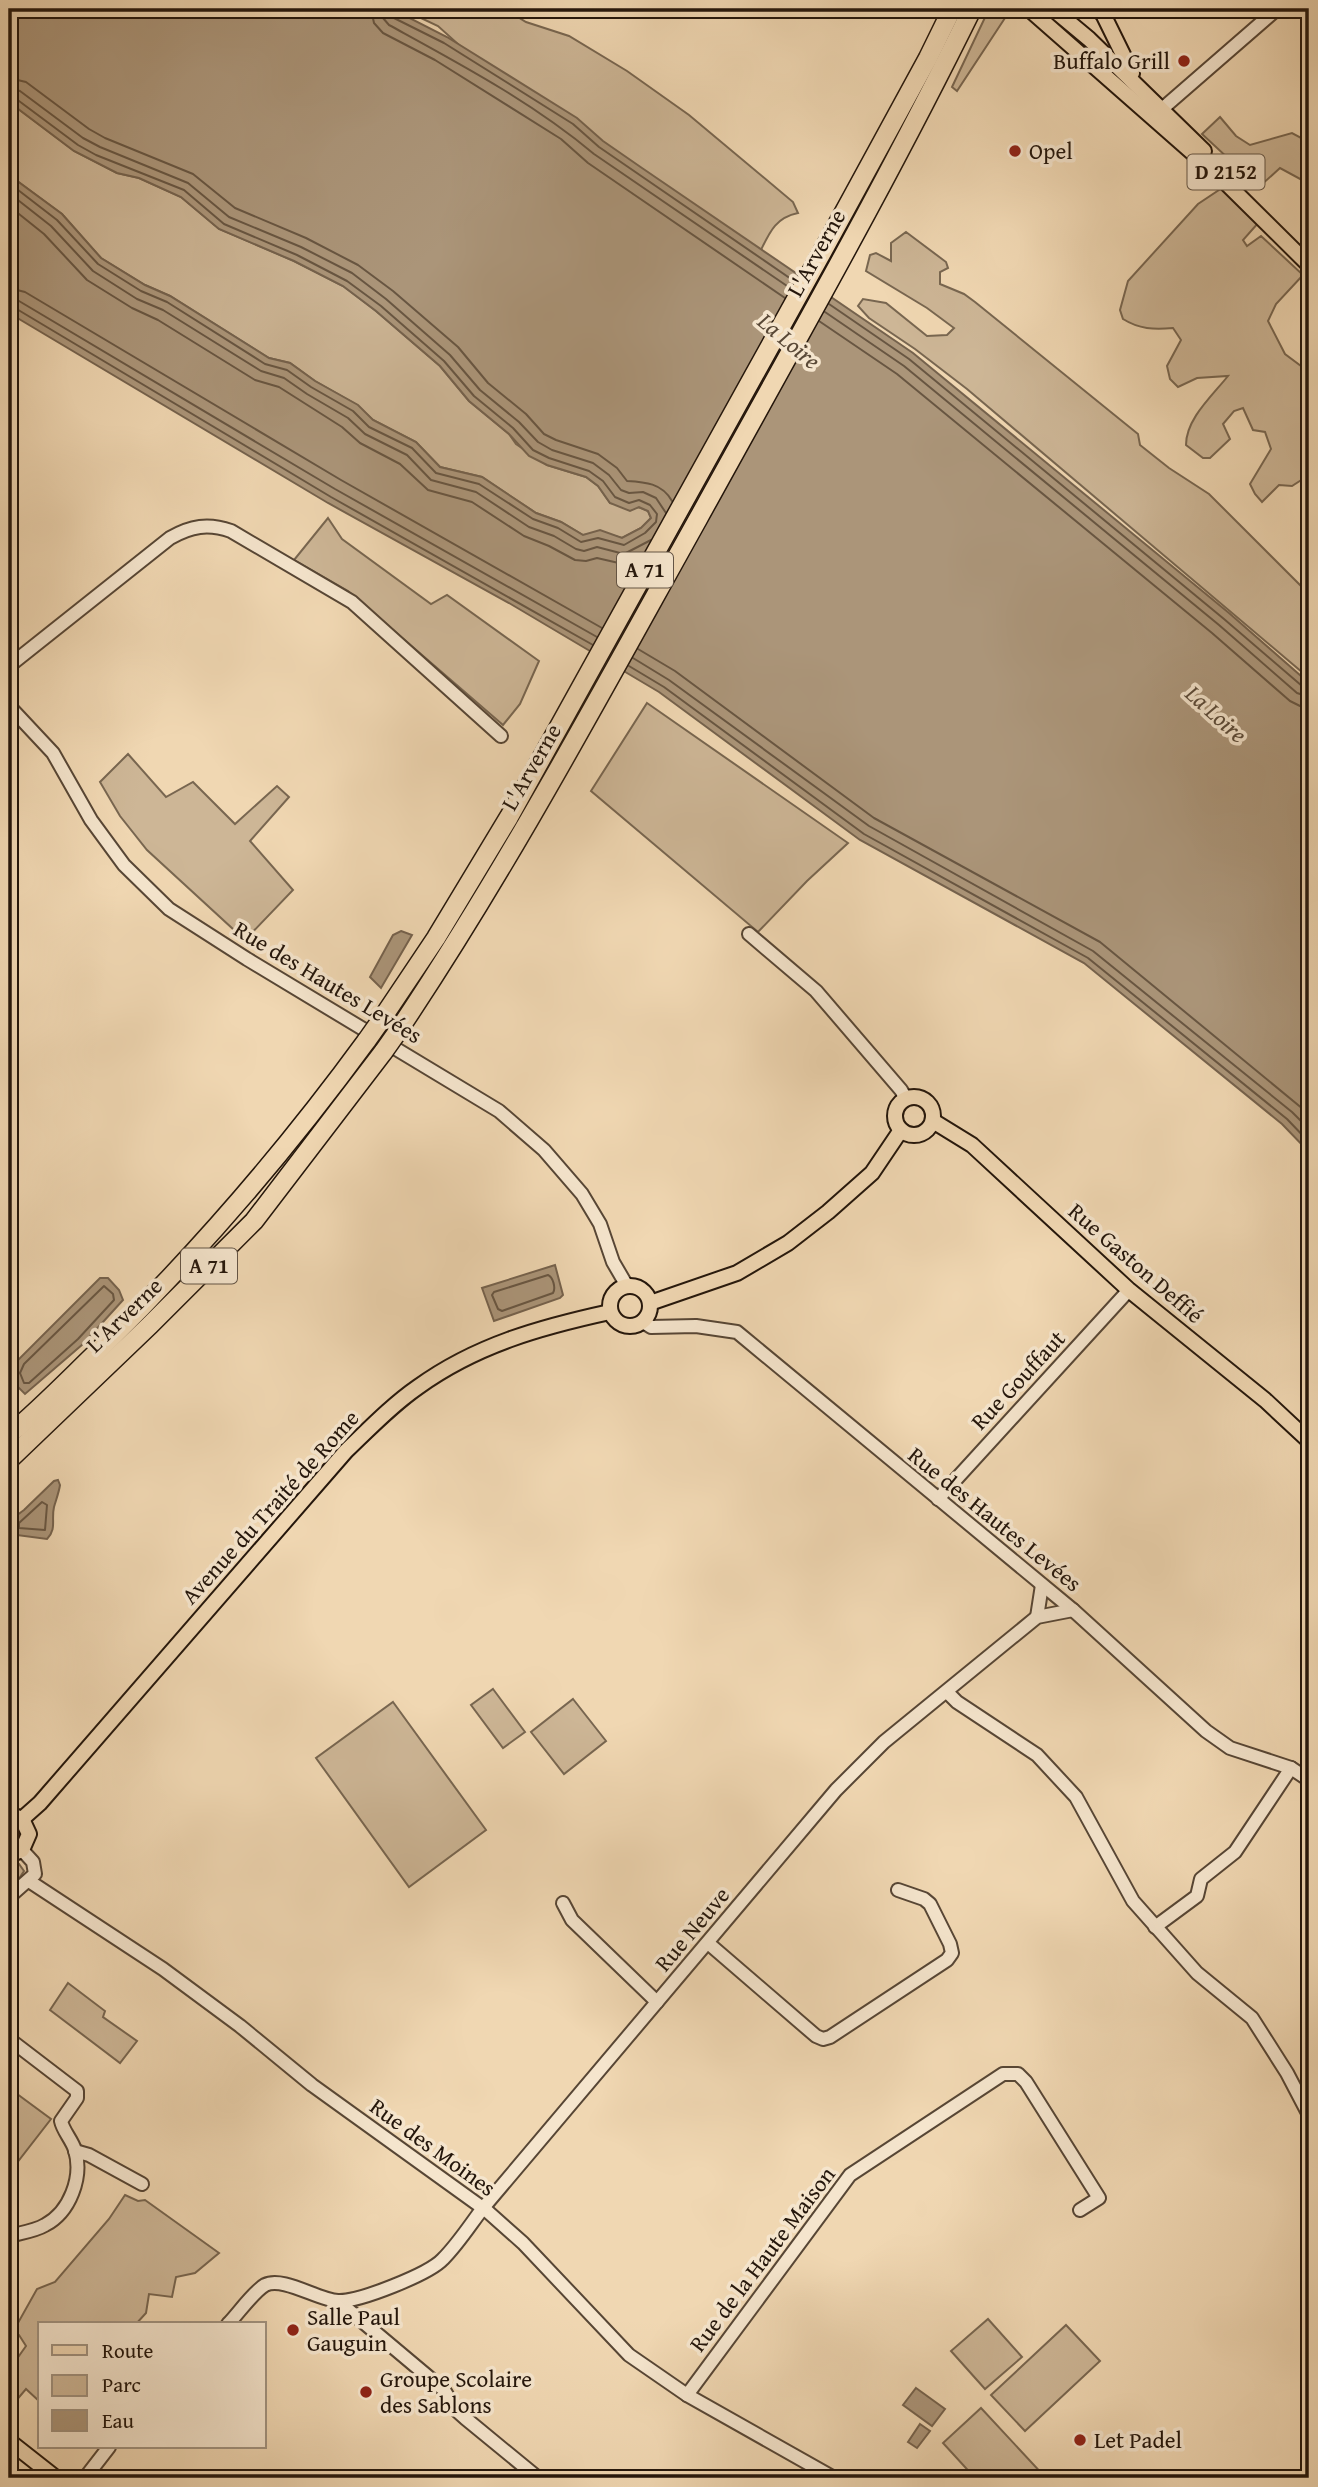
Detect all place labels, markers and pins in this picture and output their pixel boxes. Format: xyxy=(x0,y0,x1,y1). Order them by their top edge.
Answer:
place label: Buffalo Grill xyxy=(1053,44,1170,77)
marker: Buffalo Grill xyxy=(1176,53,1192,69)
place label: Opel xyxy=(1029,134,1073,167)
marker: Opel xyxy=(1007,143,1023,159)
place label: Salle Paul Gauguin xyxy=(307,2300,400,2359)
marker: Salle Paul Gauguin xyxy=(285,2322,301,2338)
place label: Groupe Scolaire des Sablons xyxy=(380,2362,532,2421)
marker: Groupe Scolaire des Sablons xyxy=(358,2384,374,2400)
place label: Let Padel xyxy=(1094,2423,1182,2456)
marker: Let Padel xyxy=(1072,2432,1088,2448)

